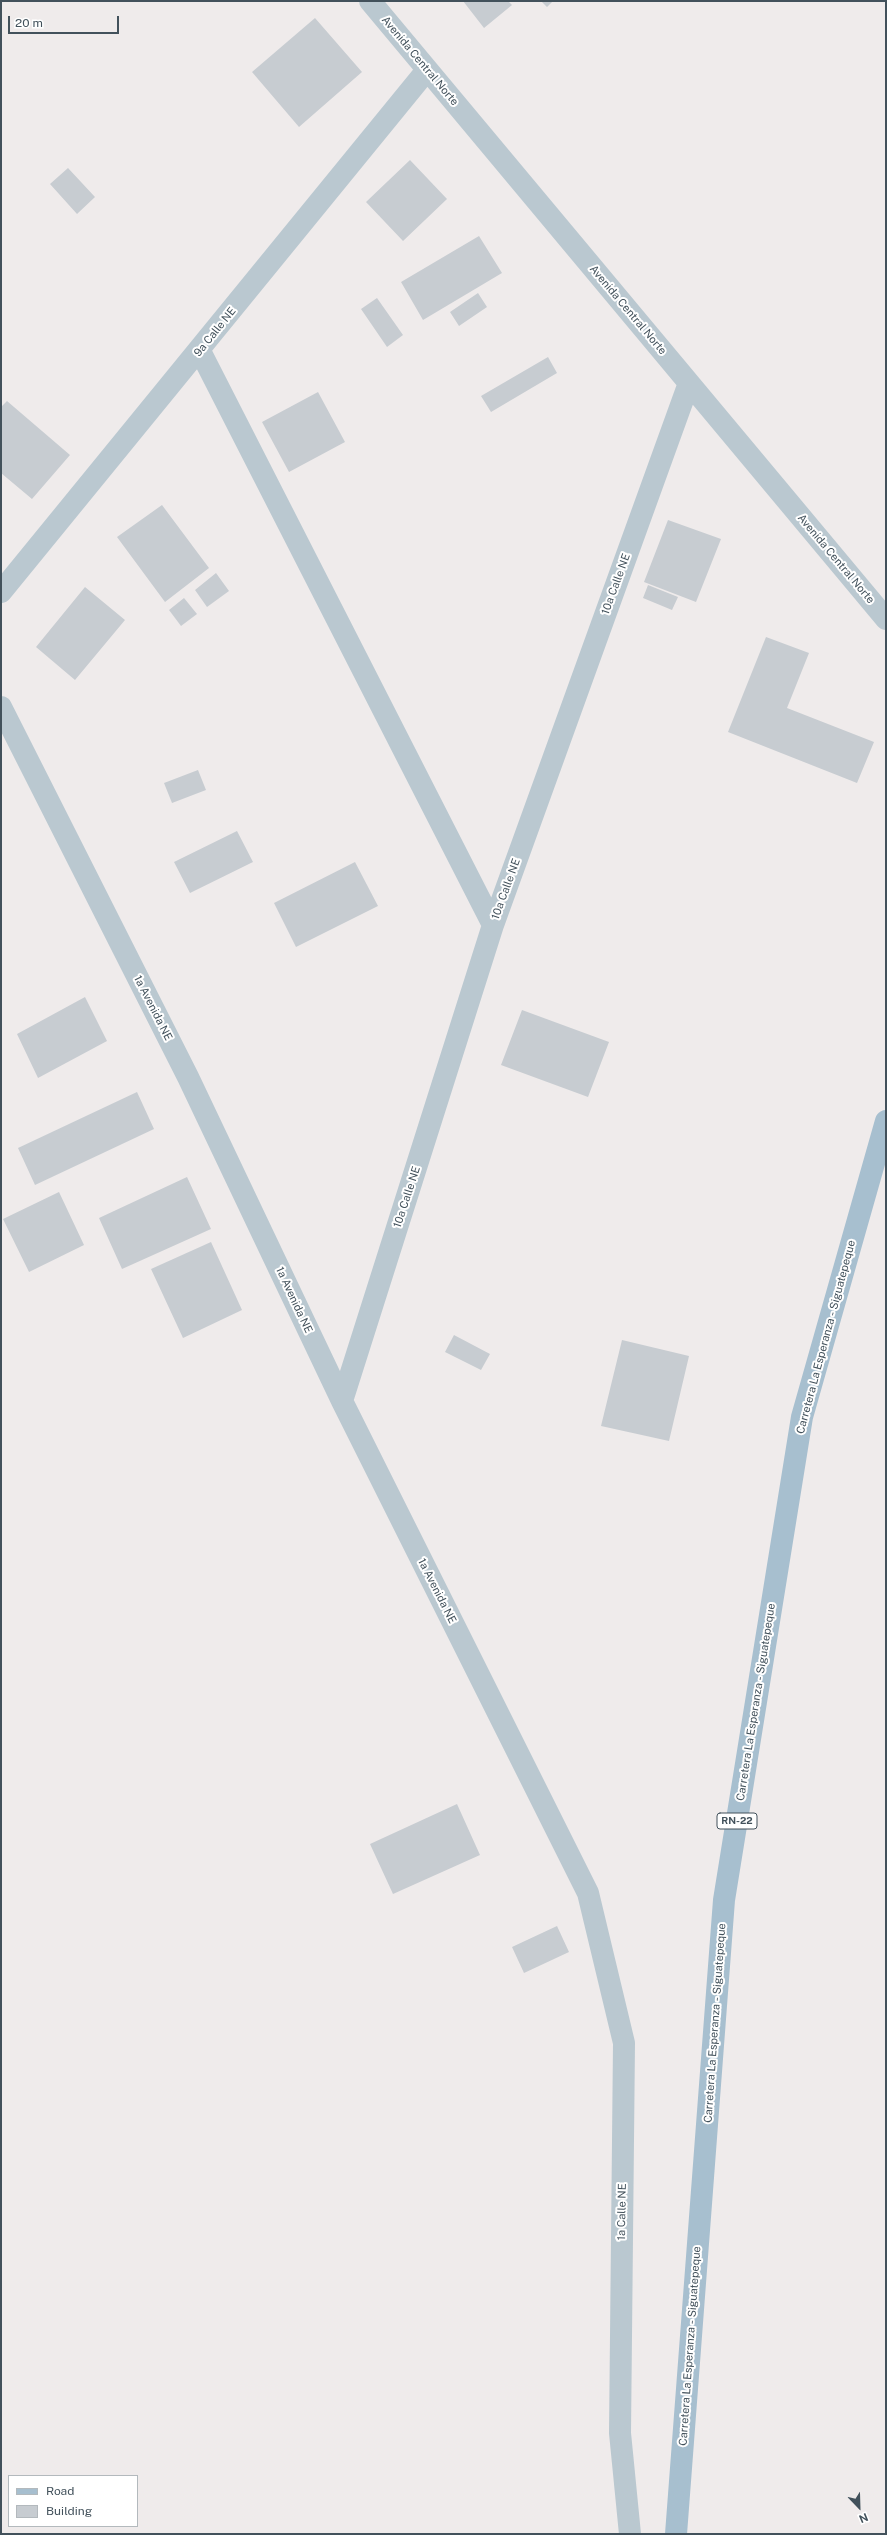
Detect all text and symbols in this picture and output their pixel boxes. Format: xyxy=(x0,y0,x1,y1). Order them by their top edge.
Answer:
scale bar xyxy=(10,8,121,34)
street label: Avenida Central Norte xyxy=(379,14,461,108)
text: 20 m xyxy=(15,16,43,30)
street label: Avenida Central Norte xyxy=(587,263,669,357)
street label: 9a Calle NE xyxy=(191,305,239,359)
street label: Avenida Central Norte xyxy=(795,512,877,606)
street label: 10a Calle NE xyxy=(599,552,633,616)
street label: 10a Calle NE xyxy=(489,857,523,921)
street label: 1a Avenida NE xyxy=(131,973,175,1043)
street label: 10a Calle NE xyxy=(391,1165,423,1229)
street label: Carretera La Esperanza - Siguatepeque xyxy=(794,1239,858,1435)
street label: 1a Avenida NE xyxy=(273,1265,315,1335)
street label: 1a Avenida NE xyxy=(415,1556,459,1626)
street label: Carretera La Esperanza - Siguatepeque xyxy=(734,1602,778,1802)
road number: RN-22 xyxy=(717,1813,757,1829)
street label: Carretera La Esperanza - Siguatepeque xyxy=(701,1923,729,2123)
street label: 1a Calle NE xyxy=(615,2183,629,2241)
street label: Carretera La Esperanza - Siguatepeque xyxy=(676,2246,704,2446)
legend xyxy=(8,2475,138,2527)
text: Road xyxy=(46,2484,74,2498)
north arrow xyxy=(839,2487,879,2527)
text: Building xyxy=(46,2504,92,2518)
text: N xyxy=(857,2511,870,2525)

